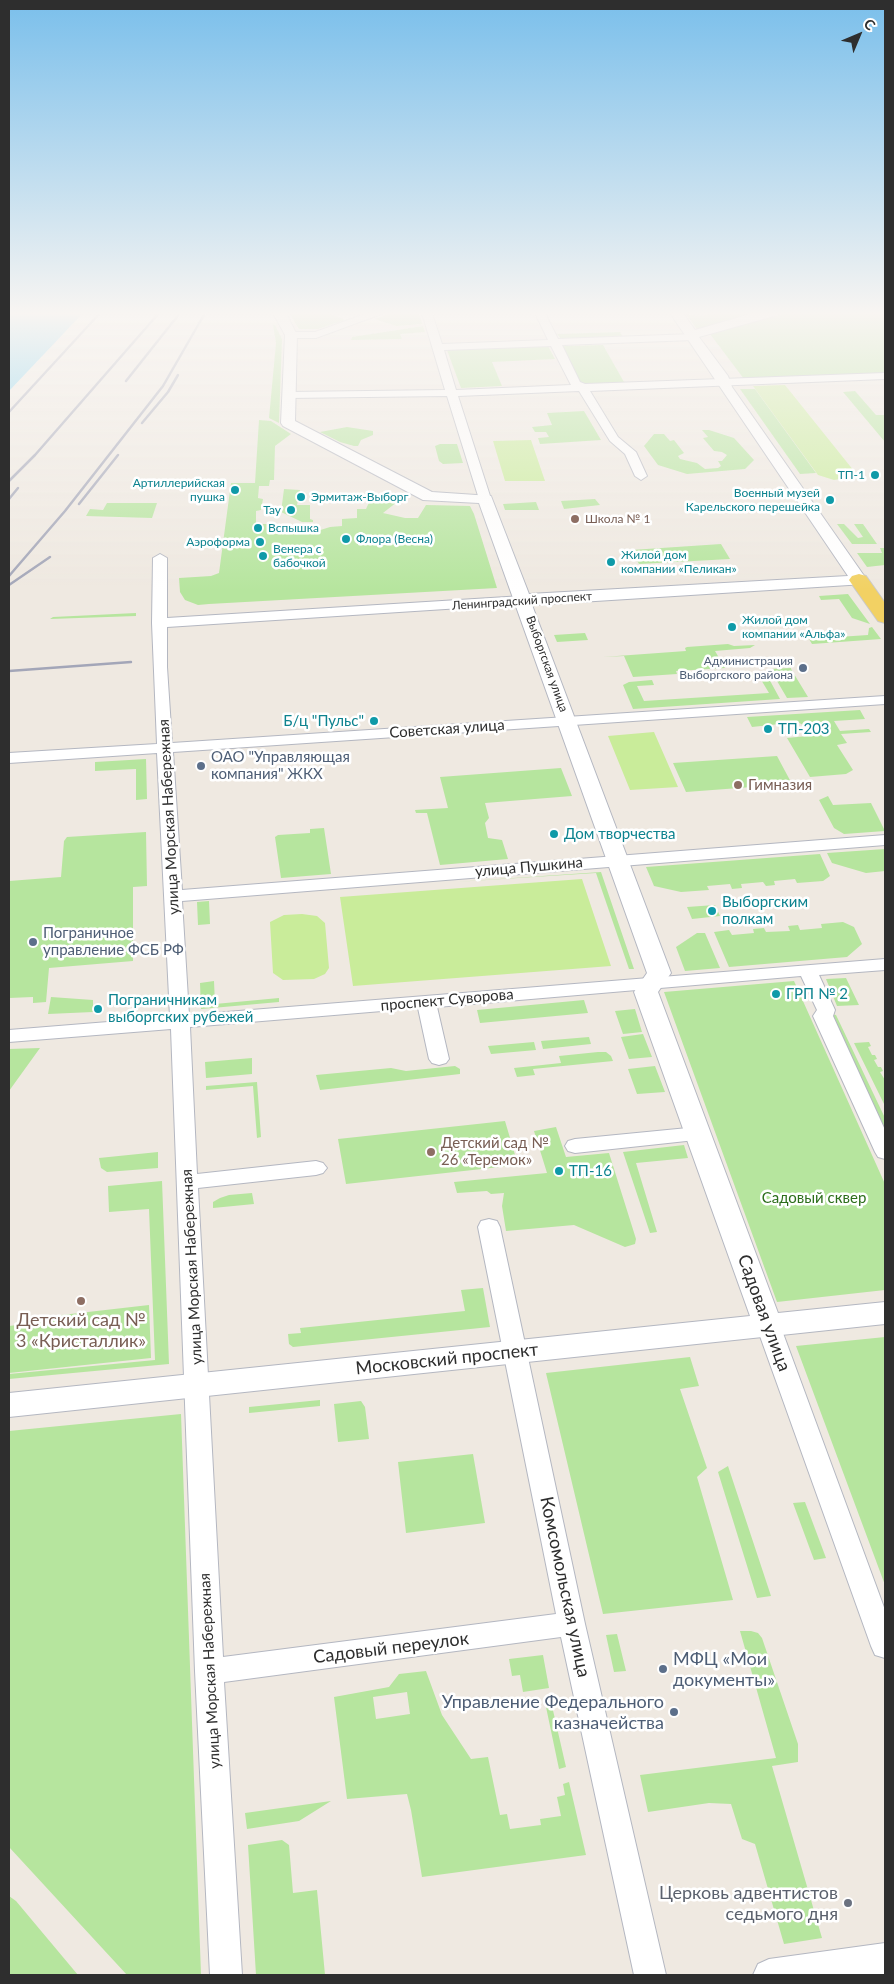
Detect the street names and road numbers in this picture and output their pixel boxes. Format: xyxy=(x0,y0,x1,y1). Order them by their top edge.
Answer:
street label: Ленинградский проспект xyxy=(451,589,593,613)
street label: Выборгская улица xyxy=(523,614,571,714)
street label: Советская улица xyxy=(389,716,505,742)
street label: улица Морская Набережная xyxy=(155,719,183,915)
street label: улица Пушкина xyxy=(474,853,584,881)
street label: проспект Суворова xyxy=(380,985,514,1015)
street label: улица Морская Набережная xyxy=(178,1169,206,1365)
street label: Садовая улица xyxy=(733,1252,795,1374)
street label: Московский проспект xyxy=(355,1339,539,1379)
street label: Комсомольская улица xyxy=(535,1495,595,1679)
street label: улица Морская Набережная xyxy=(196,1573,224,1769)
street label: Садовый переулок xyxy=(312,1628,470,1668)

